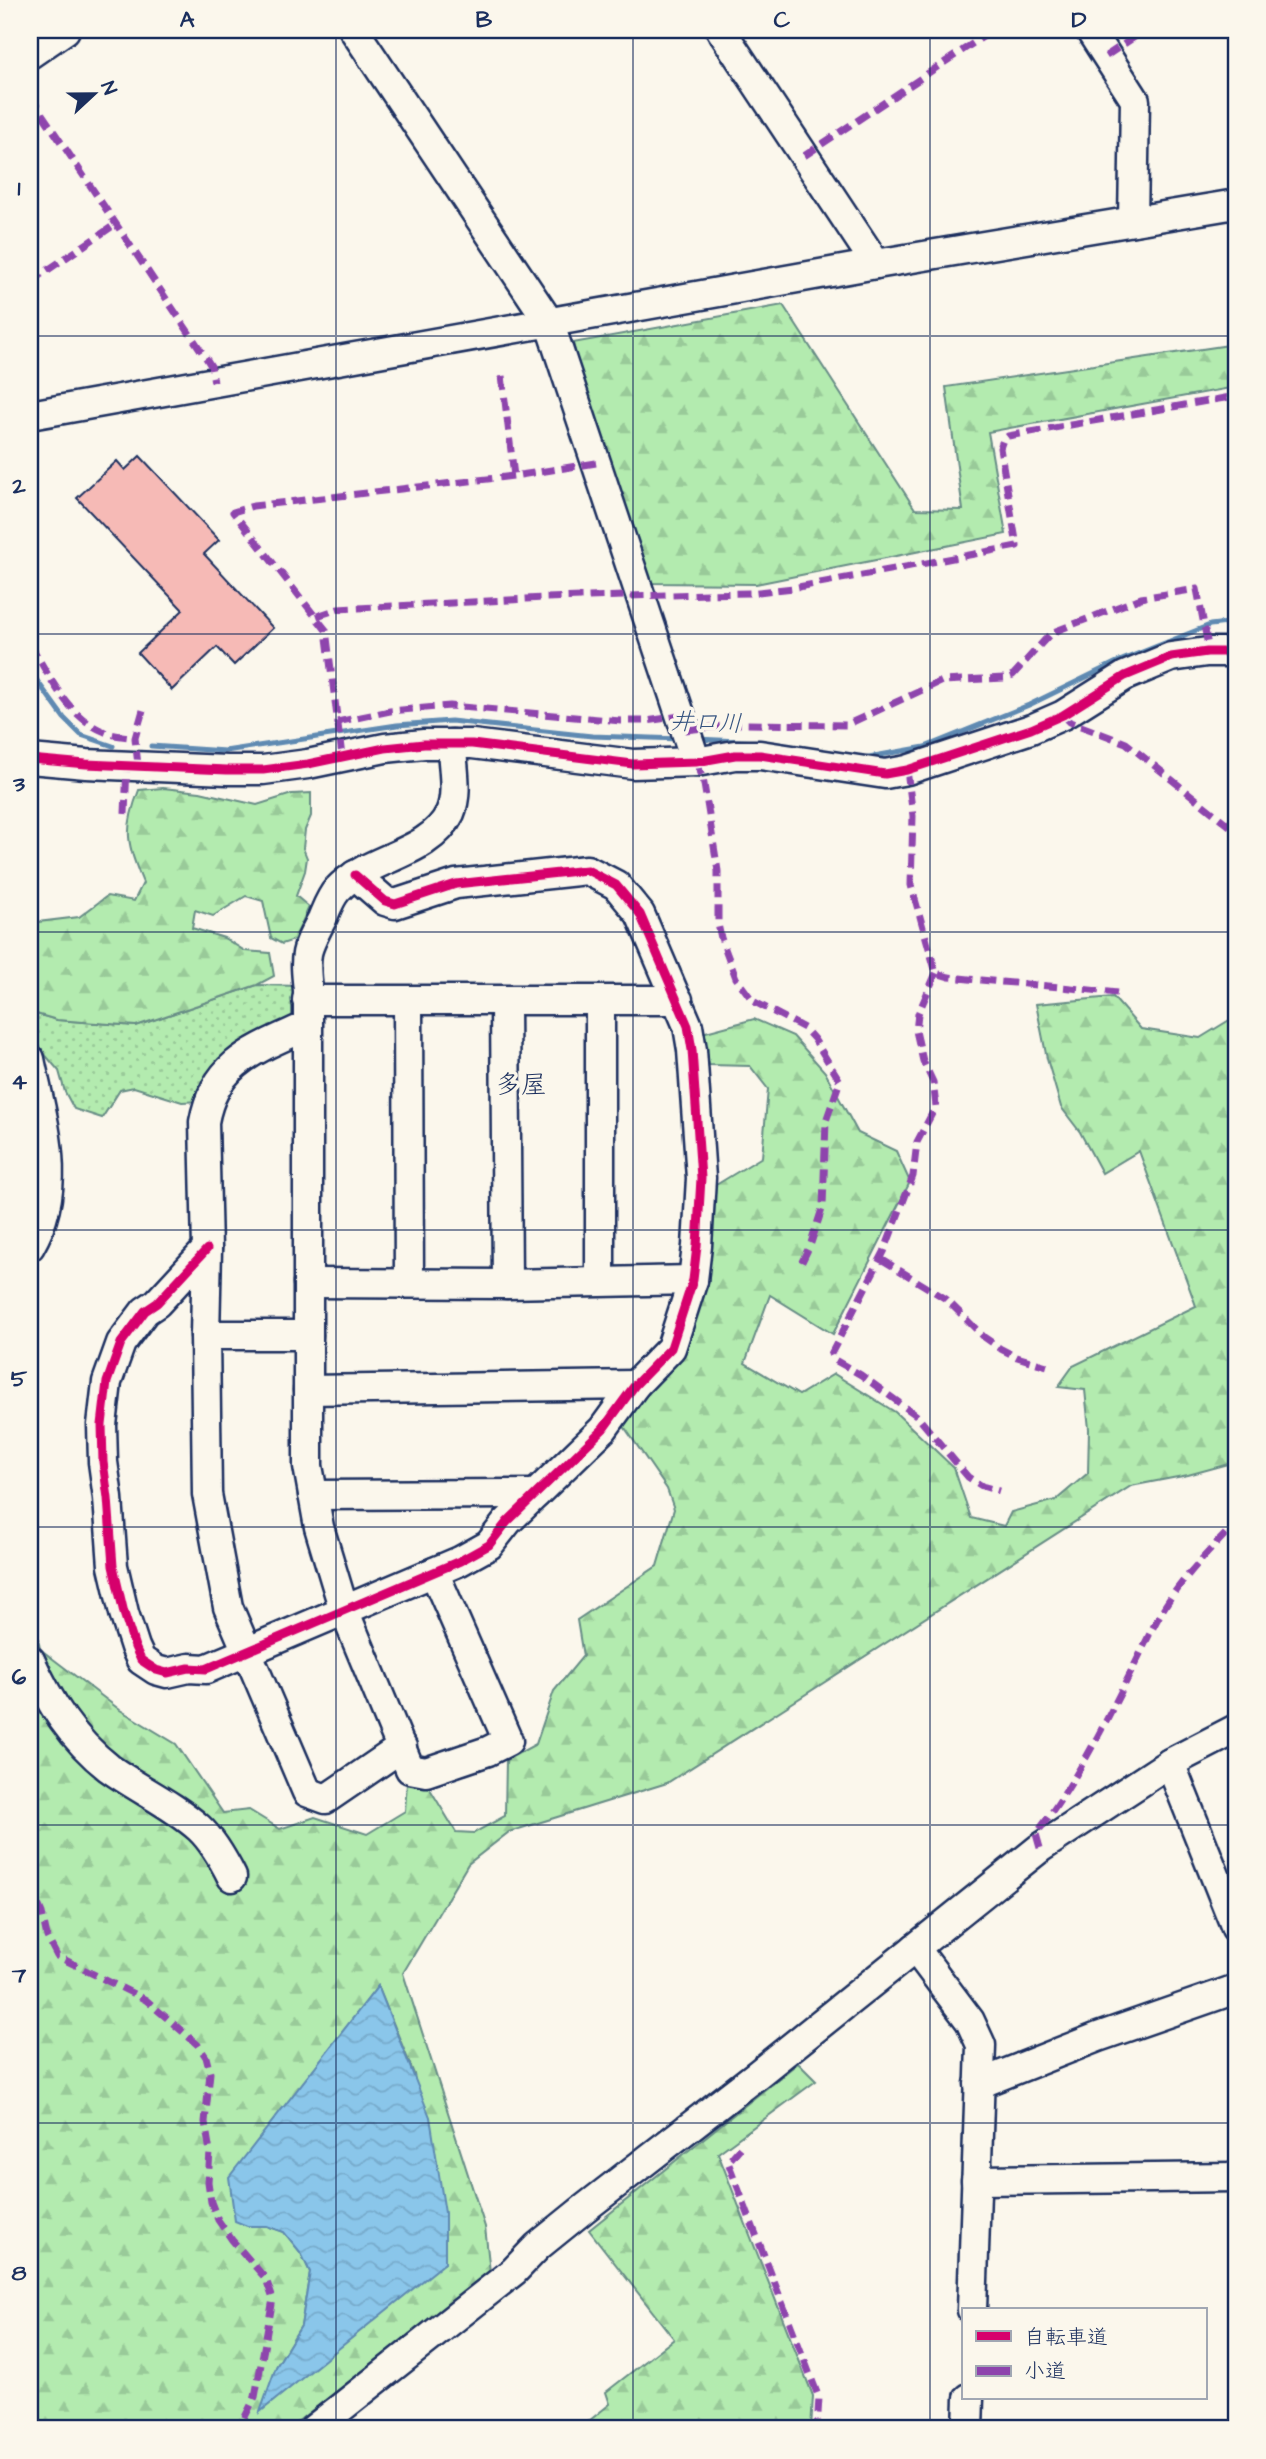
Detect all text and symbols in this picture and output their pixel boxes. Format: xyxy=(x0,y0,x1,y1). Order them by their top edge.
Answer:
text: A xyxy=(180,4,195,36)
text: B xyxy=(476,4,493,36)
text: C xyxy=(774,4,791,36)
text: D xyxy=(1072,4,1087,36)
north arrow xyxy=(60,60,130,130)
text: N xyxy=(94,78,123,99)
text: 1 xyxy=(18,172,21,204)
text: 2 xyxy=(11,470,26,502)
water label: 井口川 xyxy=(669,705,743,741)
text: 3 xyxy=(12,768,25,800)
text: 4 xyxy=(11,1066,27,1098)
district label: 多屋 xyxy=(495,1067,547,1103)
text: 5 xyxy=(11,1363,28,1395)
text: 6 xyxy=(12,1661,27,1693)
text: 7 xyxy=(11,1959,27,1991)
text: 8 xyxy=(12,2257,27,2289)
legend xyxy=(962,2308,1206,2400)
text: 自転車道 xyxy=(1024,2323,1108,2352)
text: 小道 xyxy=(1024,2357,1066,2386)

